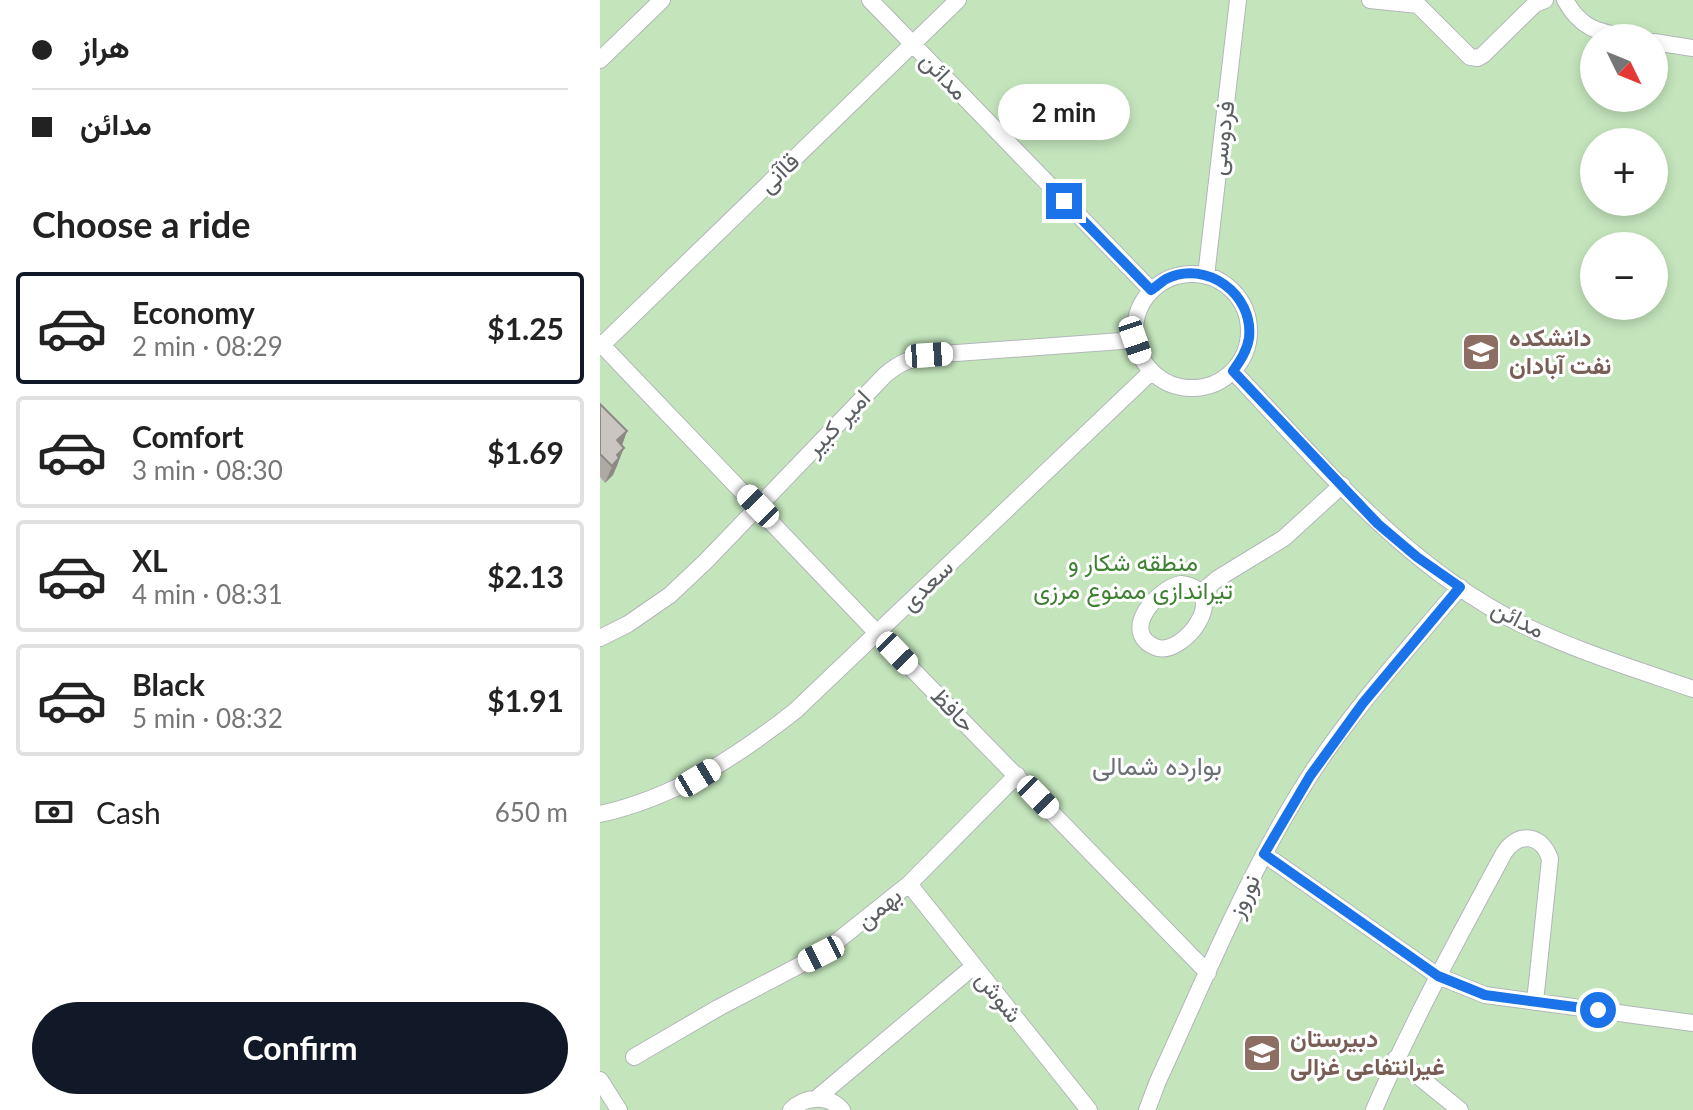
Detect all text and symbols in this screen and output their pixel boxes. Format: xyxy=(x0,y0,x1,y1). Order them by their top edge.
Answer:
north arrow xyxy=(1580,24,1668,112)
map controls xyxy=(1580,24,1668,320)
text: هراز xyxy=(80,28,130,64)
street label: مدائن xyxy=(915,45,975,106)
callout: 2 min xyxy=(998,85,1130,141)
text: 2 min xyxy=(1032,96,1096,128)
street label: فردوسی xyxy=(1202,99,1241,177)
text: مدائن xyxy=(80,105,152,141)
button: + xyxy=(1580,128,1668,216)
street label: قاآنی xyxy=(752,146,805,199)
route end xyxy=(1046,183,1082,219)
text: Choose a ride xyxy=(32,202,251,246)
button: − xyxy=(1580,232,1668,320)
icon: car xyxy=(36,292,108,364)
text: Economy xyxy=(132,294,255,330)
text: $1.25 xyxy=(487,310,564,346)
car xyxy=(1116,313,1154,367)
place label: دانشکده نفت آبادان xyxy=(1509,322,1611,380)
text: 2 min · 08:29 xyxy=(132,330,283,362)
school or university icon: دانشکده نفت آبادان xyxy=(1460,331,1502,373)
car xyxy=(904,341,954,369)
street label: امیر کبیر xyxy=(798,383,877,463)
icon: car xyxy=(36,416,108,488)
text: Comfort xyxy=(132,418,244,454)
text: $1.69 xyxy=(487,434,564,470)
text: 3 min · 08:30 xyxy=(132,454,283,486)
car xyxy=(733,480,783,532)
icon: car xyxy=(36,540,108,612)
text: XL xyxy=(132,542,168,578)
park label: منطقه شکار و تیراندازی ممنوع مرزی xyxy=(1033,547,1233,607)
street label: سعدی xyxy=(893,552,959,617)
text: $2.13 xyxy=(487,558,564,594)
text: 4 min · 08:31 xyxy=(132,578,283,610)
street label: مدائن xyxy=(1487,592,1550,644)
car xyxy=(872,627,922,679)
icon: car xyxy=(36,664,108,736)
text: Black xyxy=(132,666,205,702)
street label: حافظ xyxy=(926,680,982,738)
text: $1.91 xyxy=(487,682,564,718)
text: 5 min · 08:32 xyxy=(132,702,283,734)
district label: بوارده شمالی xyxy=(1092,749,1222,782)
car xyxy=(671,755,725,801)
car xyxy=(1013,771,1063,823)
icon: cash xyxy=(32,790,76,834)
text: Cash xyxy=(96,794,161,830)
text: 650 m xyxy=(495,796,568,828)
street label: نوروز xyxy=(1220,869,1267,923)
street label: بهمن xyxy=(849,880,908,935)
car xyxy=(794,932,848,976)
street label: شوش xyxy=(969,964,1030,1029)
route start xyxy=(1580,992,1616,1028)
button: Confirm xyxy=(32,1002,568,1094)
place label: دبیرستان غیرانتفاعی غزالی xyxy=(1290,1023,1445,1082)
school or university icon: دبیرستان غیرانتفاعی غزالی xyxy=(1241,1032,1283,1074)

